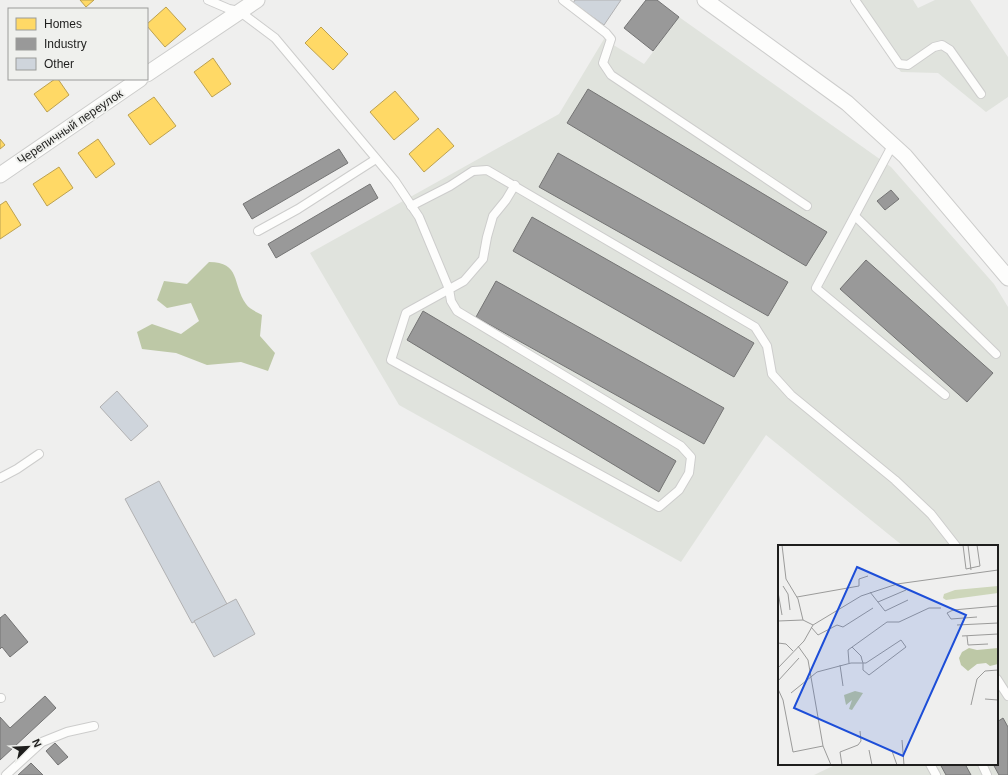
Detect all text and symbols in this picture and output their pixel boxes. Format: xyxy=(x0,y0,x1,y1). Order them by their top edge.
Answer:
legend xyxy=(8,8,148,80)
text: Homes xyxy=(44,17,82,31)
text: Industry xyxy=(44,37,87,51)
text: Other xyxy=(44,57,74,71)
street label: Черепичный переулок xyxy=(15,86,126,167)
inset map xyxy=(778,545,998,765)
north arrow xyxy=(8,727,48,767)
text: N xyxy=(30,737,44,749)

